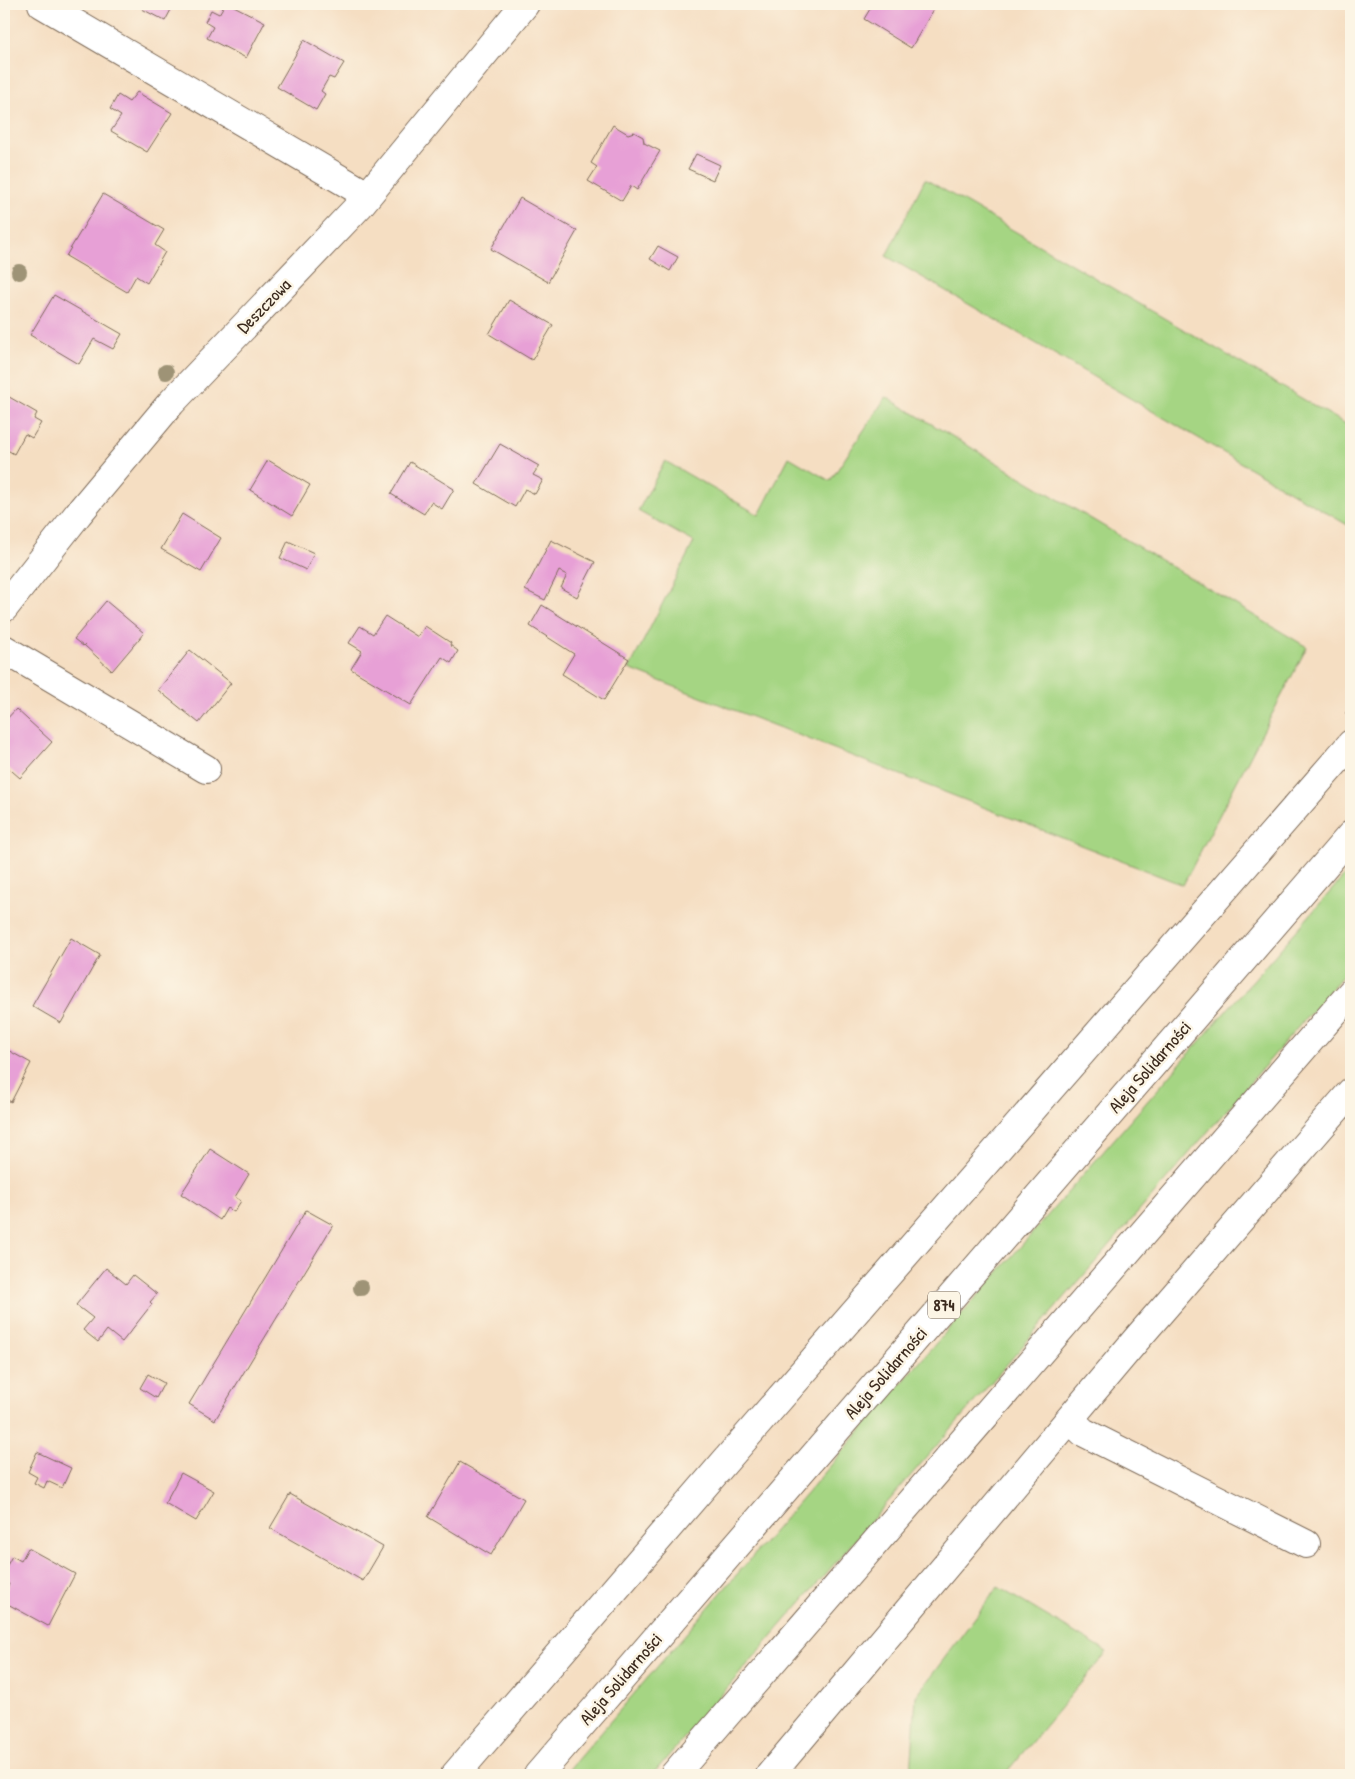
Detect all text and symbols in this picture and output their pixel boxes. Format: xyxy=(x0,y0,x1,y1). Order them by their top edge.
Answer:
street label: Deszczowa xyxy=(231,273,296,339)
street label: Aleja Solidarności xyxy=(1103,1015,1197,1118)
road number: 874 xyxy=(928,1292,960,1318)
street label: Aleja Solidarności xyxy=(839,1321,933,1424)
street label: Aleja Solidarności xyxy=(574,1627,668,1730)

